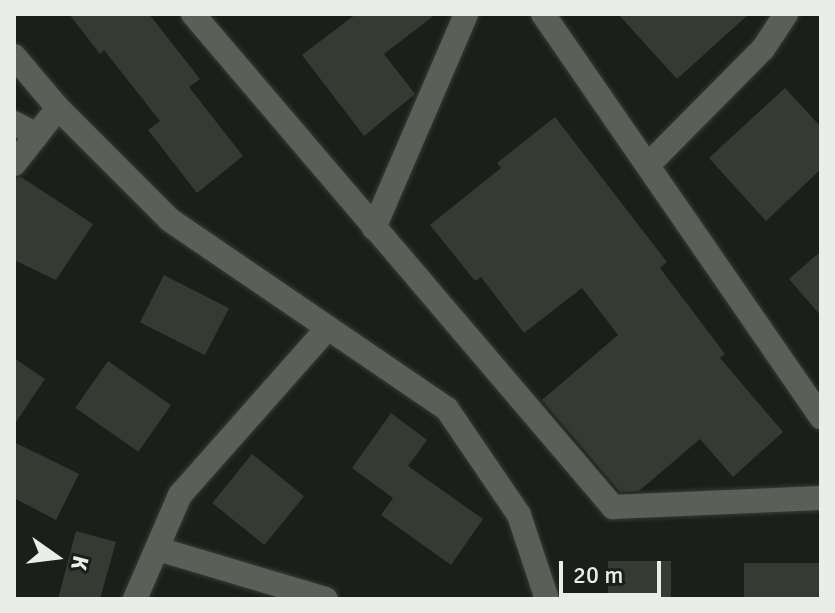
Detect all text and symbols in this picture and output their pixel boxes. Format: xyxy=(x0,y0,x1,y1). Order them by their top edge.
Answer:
north arrow xyxy=(16,517,96,597)
scale bar xyxy=(563,545,665,595)
text: K xyxy=(65,553,95,573)
text: 20 m xyxy=(573,560,623,590)

